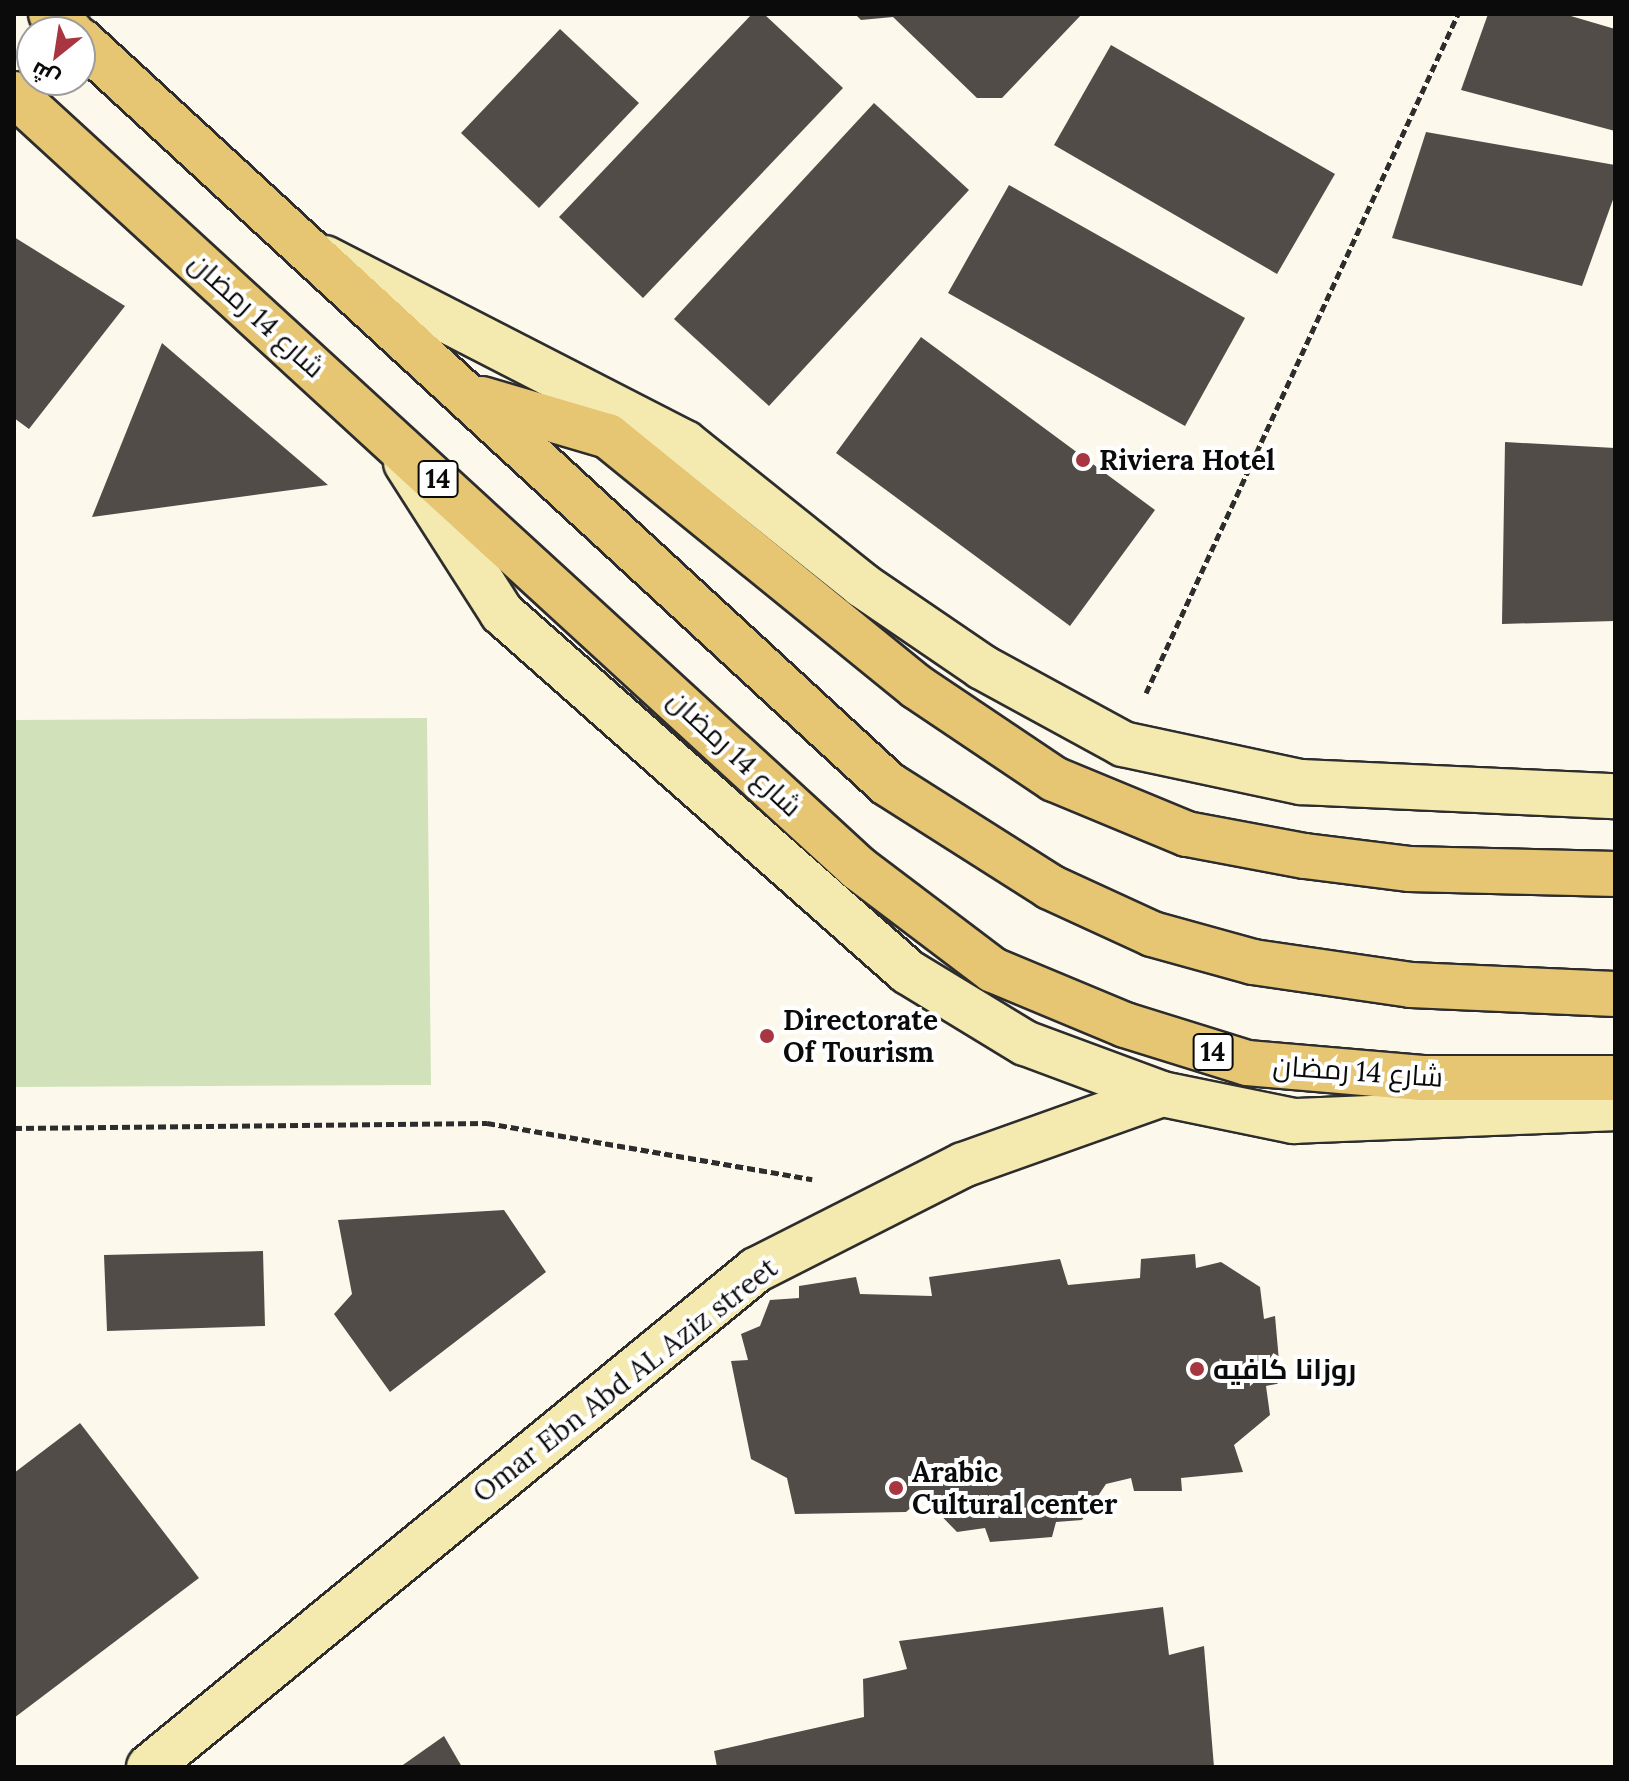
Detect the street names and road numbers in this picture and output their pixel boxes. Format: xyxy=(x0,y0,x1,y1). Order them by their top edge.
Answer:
street label: شارع 14 رمضان xyxy=(182,245,332,385)
road number: 14 xyxy=(416,457,460,501)
street label: شارع 14 رمضان xyxy=(661,683,809,823)
road number: 14 xyxy=(1191,1030,1235,1074)
street label: شارع 14 رمضان xyxy=(1272,1048,1444,1094)
street label: Omar Ebn Abd AL Aziz street xyxy=(466,1251,784,1509)

